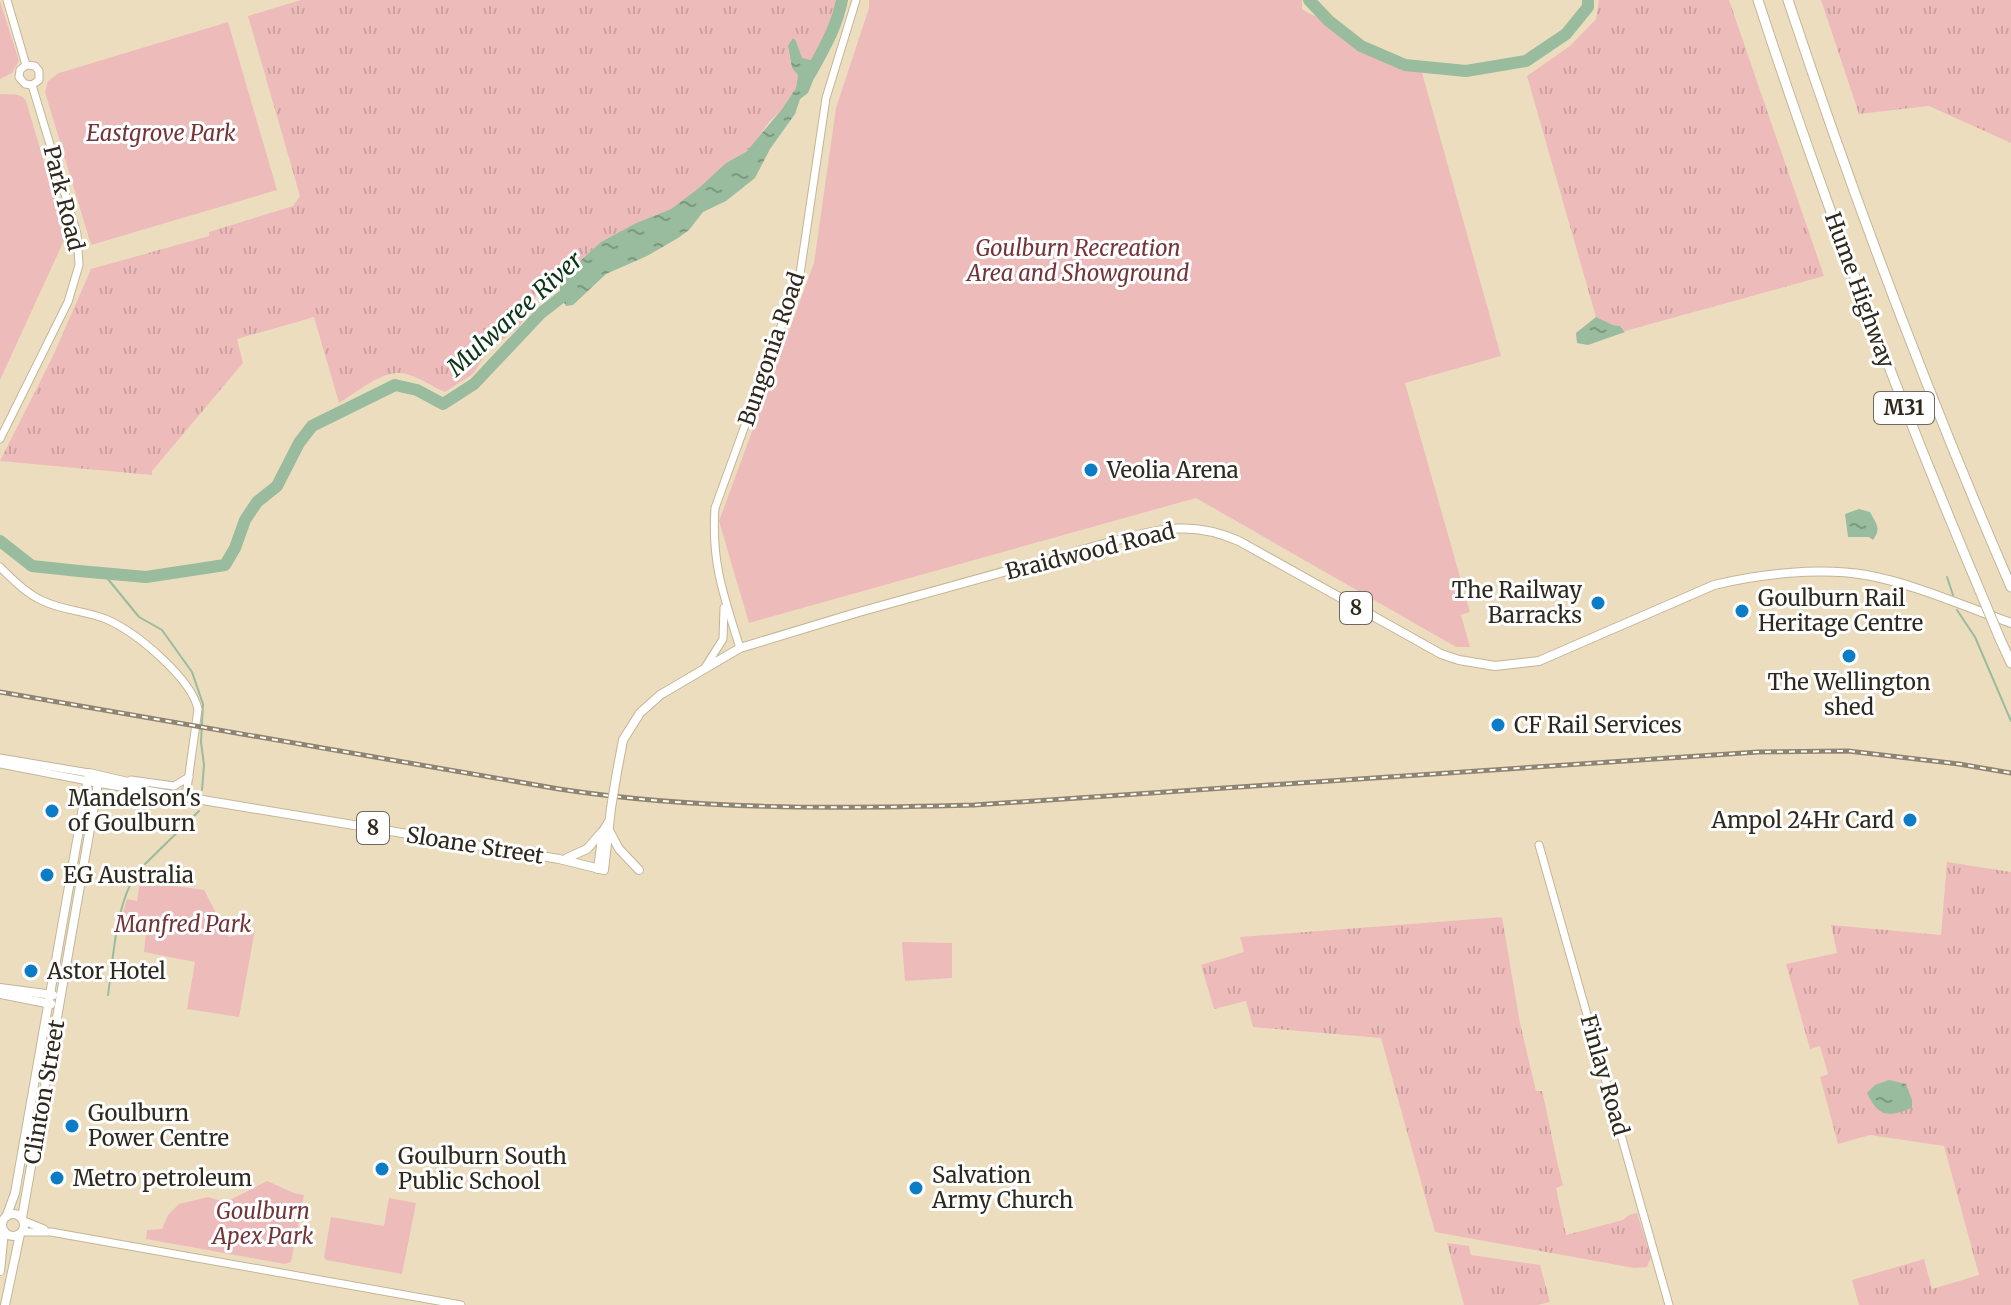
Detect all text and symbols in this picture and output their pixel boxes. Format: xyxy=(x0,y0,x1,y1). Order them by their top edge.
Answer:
park label: Eastgrove Park xyxy=(86,119,236,147)
street label: Park Road xyxy=(37,142,91,254)
street label: Hume Highway xyxy=(1819,208,1901,372)
park label: Goulburn Recreation Area and Showground xyxy=(965,234,1189,287)
water label: Mulwaree River xyxy=(440,244,590,383)
street label: Bungonia Road xyxy=(732,268,810,430)
road number: M31 xyxy=(1874,392,1934,424)
place label: Veolia Arena xyxy=(1106,456,1239,484)
marker: Veolia Arena xyxy=(1082,461,1100,479)
street label: Braidwood Road xyxy=(1002,516,1178,586)
place label: The Railway Barracks xyxy=(1452,576,1582,629)
place label: Goulburn Rail Heritage Centre xyxy=(1758,584,1923,637)
road number: 8 xyxy=(1340,592,1372,624)
marker: The Railway Barracks xyxy=(1589,594,1607,612)
marker: Goulburn Rail Heritage Centre xyxy=(1733,602,1751,620)
marker: The Wellington shed xyxy=(1840,647,1858,665)
place label: The Wellington shed xyxy=(1767,668,1931,721)
place label: CF Rail Services xyxy=(1514,711,1682,739)
marker: CF Rail Services xyxy=(1489,716,1507,734)
place label: Mandelson's of Goulburn xyxy=(68,784,201,837)
marker: Mandelson's of Goulburn xyxy=(43,802,61,820)
place label: Ampol 24Hr Card xyxy=(1710,806,1894,834)
marker: Ampol 24Hr Card xyxy=(1901,811,1919,829)
road number: 8 xyxy=(357,812,389,844)
street label: Sloane Street xyxy=(404,820,546,870)
place label: EG Australia xyxy=(63,861,194,889)
marker: EG Australia xyxy=(38,866,56,884)
park label: Manfred Park xyxy=(114,910,251,938)
place label: Astor Hotel xyxy=(46,957,166,985)
marker: Astor Hotel xyxy=(22,962,40,980)
street label: Finlay Road xyxy=(1574,1011,1636,1139)
street label: Clinton Street xyxy=(18,1017,71,1166)
place label: Goulburn Power Centre xyxy=(88,1099,229,1152)
marker: Goulburn Power Centre xyxy=(63,1117,81,1135)
place label: Goulburn South Public School xyxy=(398,1142,567,1195)
marker: Goulburn South Public School xyxy=(373,1160,391,1178)
place label: Salvation Army Church xyxy=(931,1161,1074,1214)
place label: Metro petroleum xyxy=(73,1164,252,1192)
marker: Metro petroleum xyxy=(48,1169,66,1187)
marker: Salvation Army Church xyxy=(907,1179,925,1197)
park label: Goulburn Apex Park xyxy=(211,1197,313,1250)

